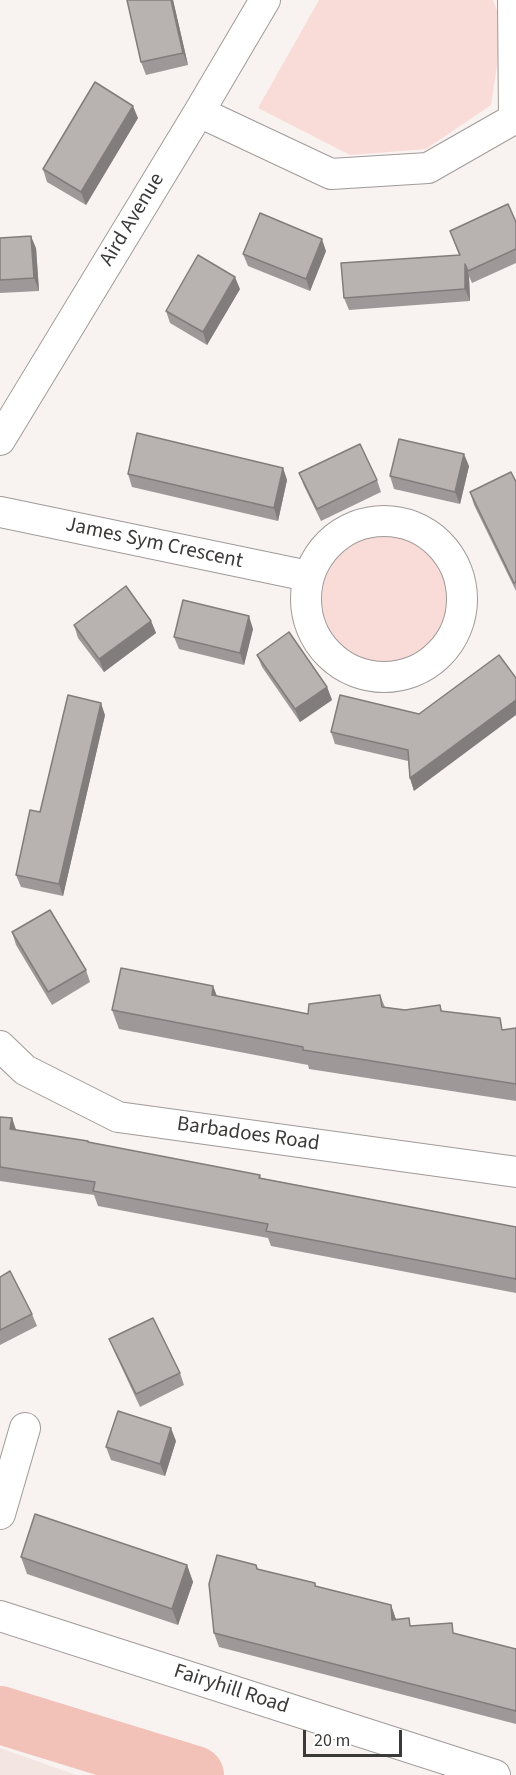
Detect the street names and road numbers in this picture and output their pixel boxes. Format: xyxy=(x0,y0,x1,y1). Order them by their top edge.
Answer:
street label: Aird Avenue xyxy=(95,169,171,271)
street label: James Sym Crescent xyxy=(63,513,245,575)
street label: Barbadoes Road xyxy=(175,1113,321,1157)
street label: Fairyhill Road xyxy=(170,1660,292,1720)

